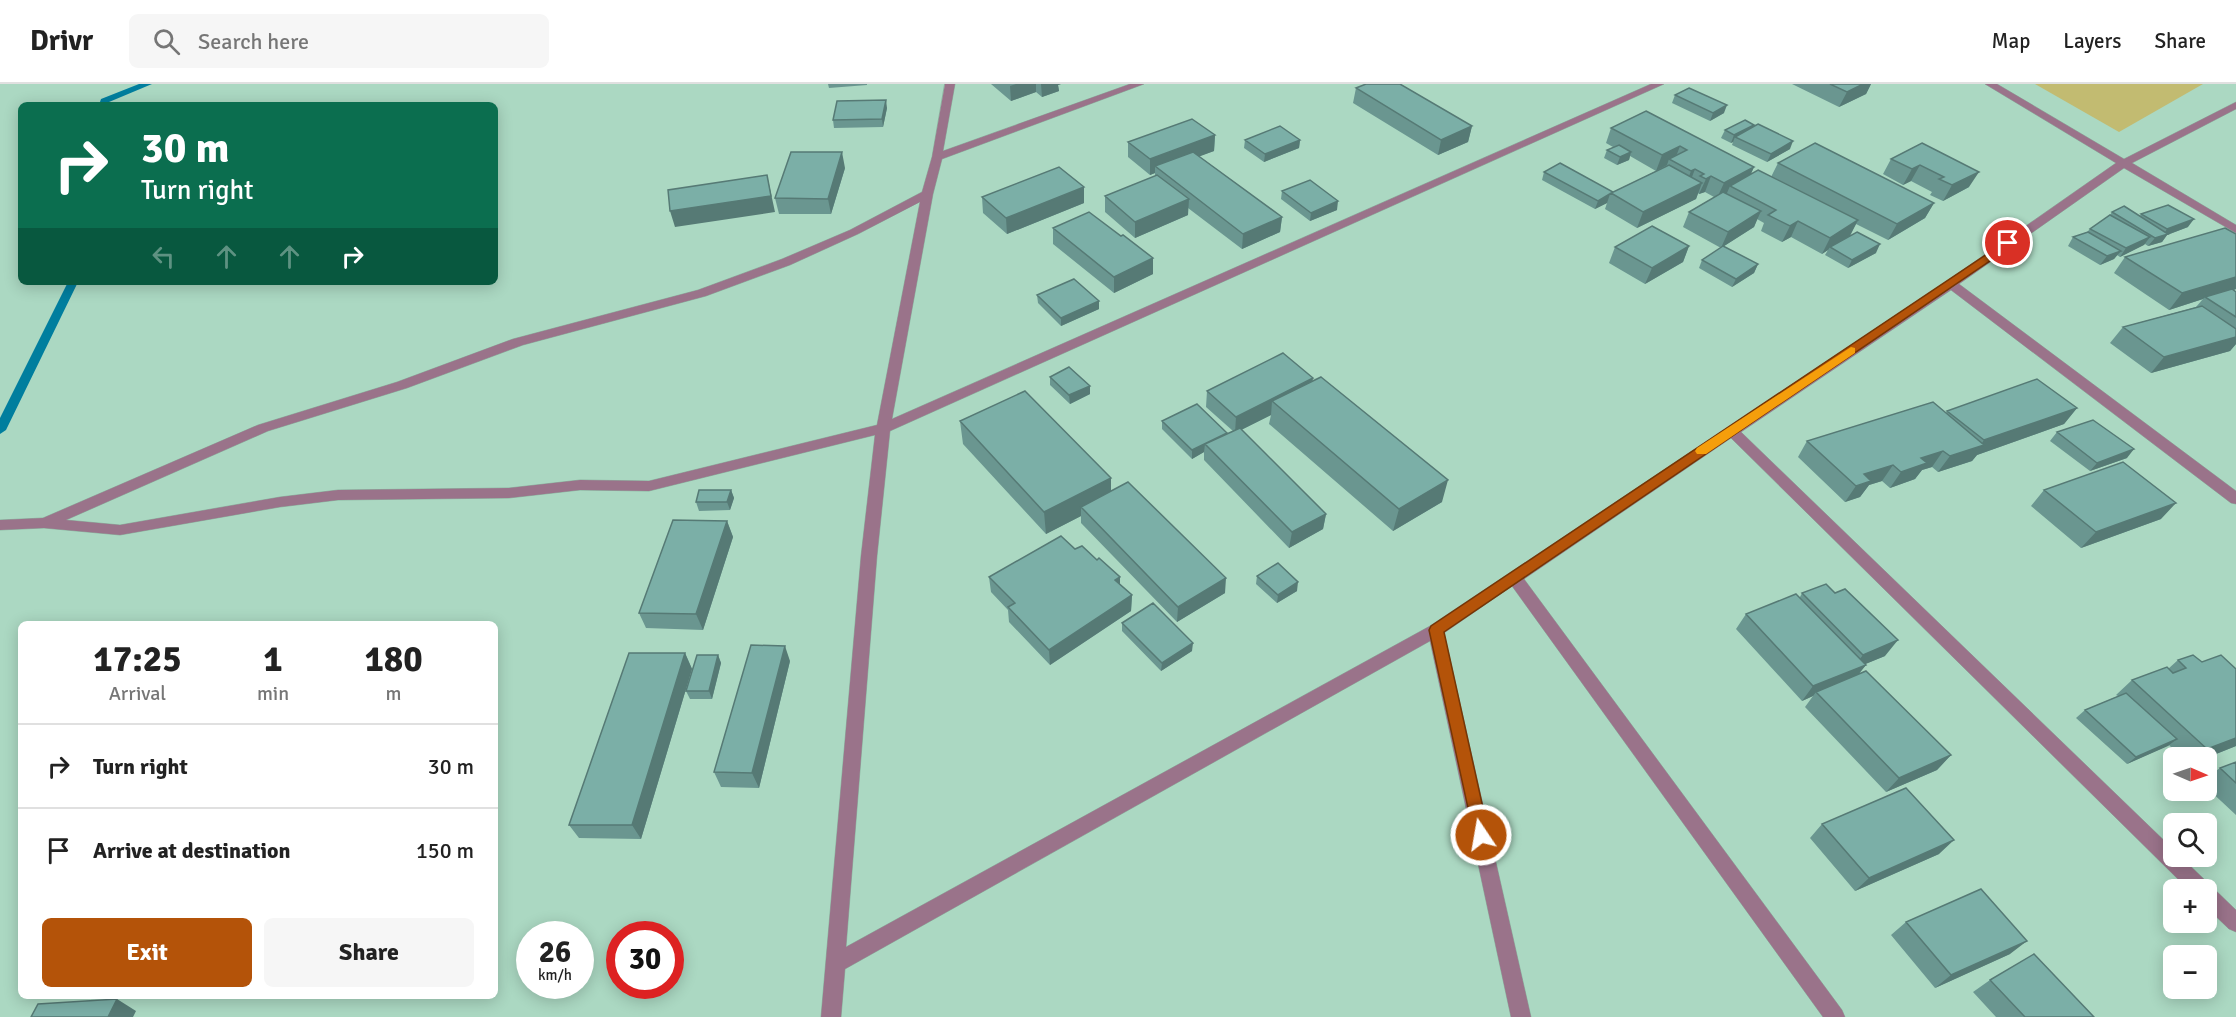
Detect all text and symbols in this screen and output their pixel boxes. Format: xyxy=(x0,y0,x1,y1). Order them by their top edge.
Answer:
search box xyxy=(129,14,549,68)
text: Drivr xyxy=(30,24,93,58)
icon: search xyxy=(150,25,183,58)
text: Search here xyxy=(198,28,309,55)
text: Map xyxy=(1992,28,2030,54)
text: Layers xyxy=(2063,28,2121,54)
text: Share xyxy=(2154,28,2206,54)
text: 30 m xyxy=(141,123,230,174)
icon: right xyxy=(42,126,120,204)
text: Turn right xyxy=(141,174,254,207)
pin xyxy=(1982,217,2033,268)
icon: arrive xyxy=(1991,226,2024,259)
icon: left xyxy=(147,240,180,273)
icon: ahead xyxy=(210,240,243,273)
icon: ahead xyxy=(273,240,306,273)
icon: right xyxy=(336,240,369,273)
text: 17:25 xyxy=(93,637,182,682)
text: 1 xyxy=(263,637,283,682)
text: 180 xyxy=(364,637,423,682)
text: Arrival xyxy=(109,681,166,706)
text: min xyxy=(257,681,289,706)
text: m xyxy=(386,681,402,706)
north arrow xyxy=(2163,747,2217,801)
map controls xyxy=(2163,747,2217,999)
icon: right xyxy=(42,750,75,783)
text: Turn right xyxy=(93,753,188,780)
text: 30 m xyxy=(428,753,474,780)
position arrow xyxy=(1449,803,1513,867)
button: search xyxy=(2163,813,2217,867)
icon: arrive xyxy=(42,834,75,867)
text: Arrive at destination xyxy=(93,837,290,864)
text: 150 m xyxy=(416,837,474,864)
button: + xyxy=(2163,879,2217,933)
button: Exit xyxy=(42,918,252,987)
button: Share xyxy=(264,918,474,987)
speed limit sign: 30 xyxy=(606,921,684,999)
text: 26 xyxy=(539,934,571,971)
button: − xyxy=(2163,945,2217,999)
text: km/h xyxy=(538,966,572,984)

